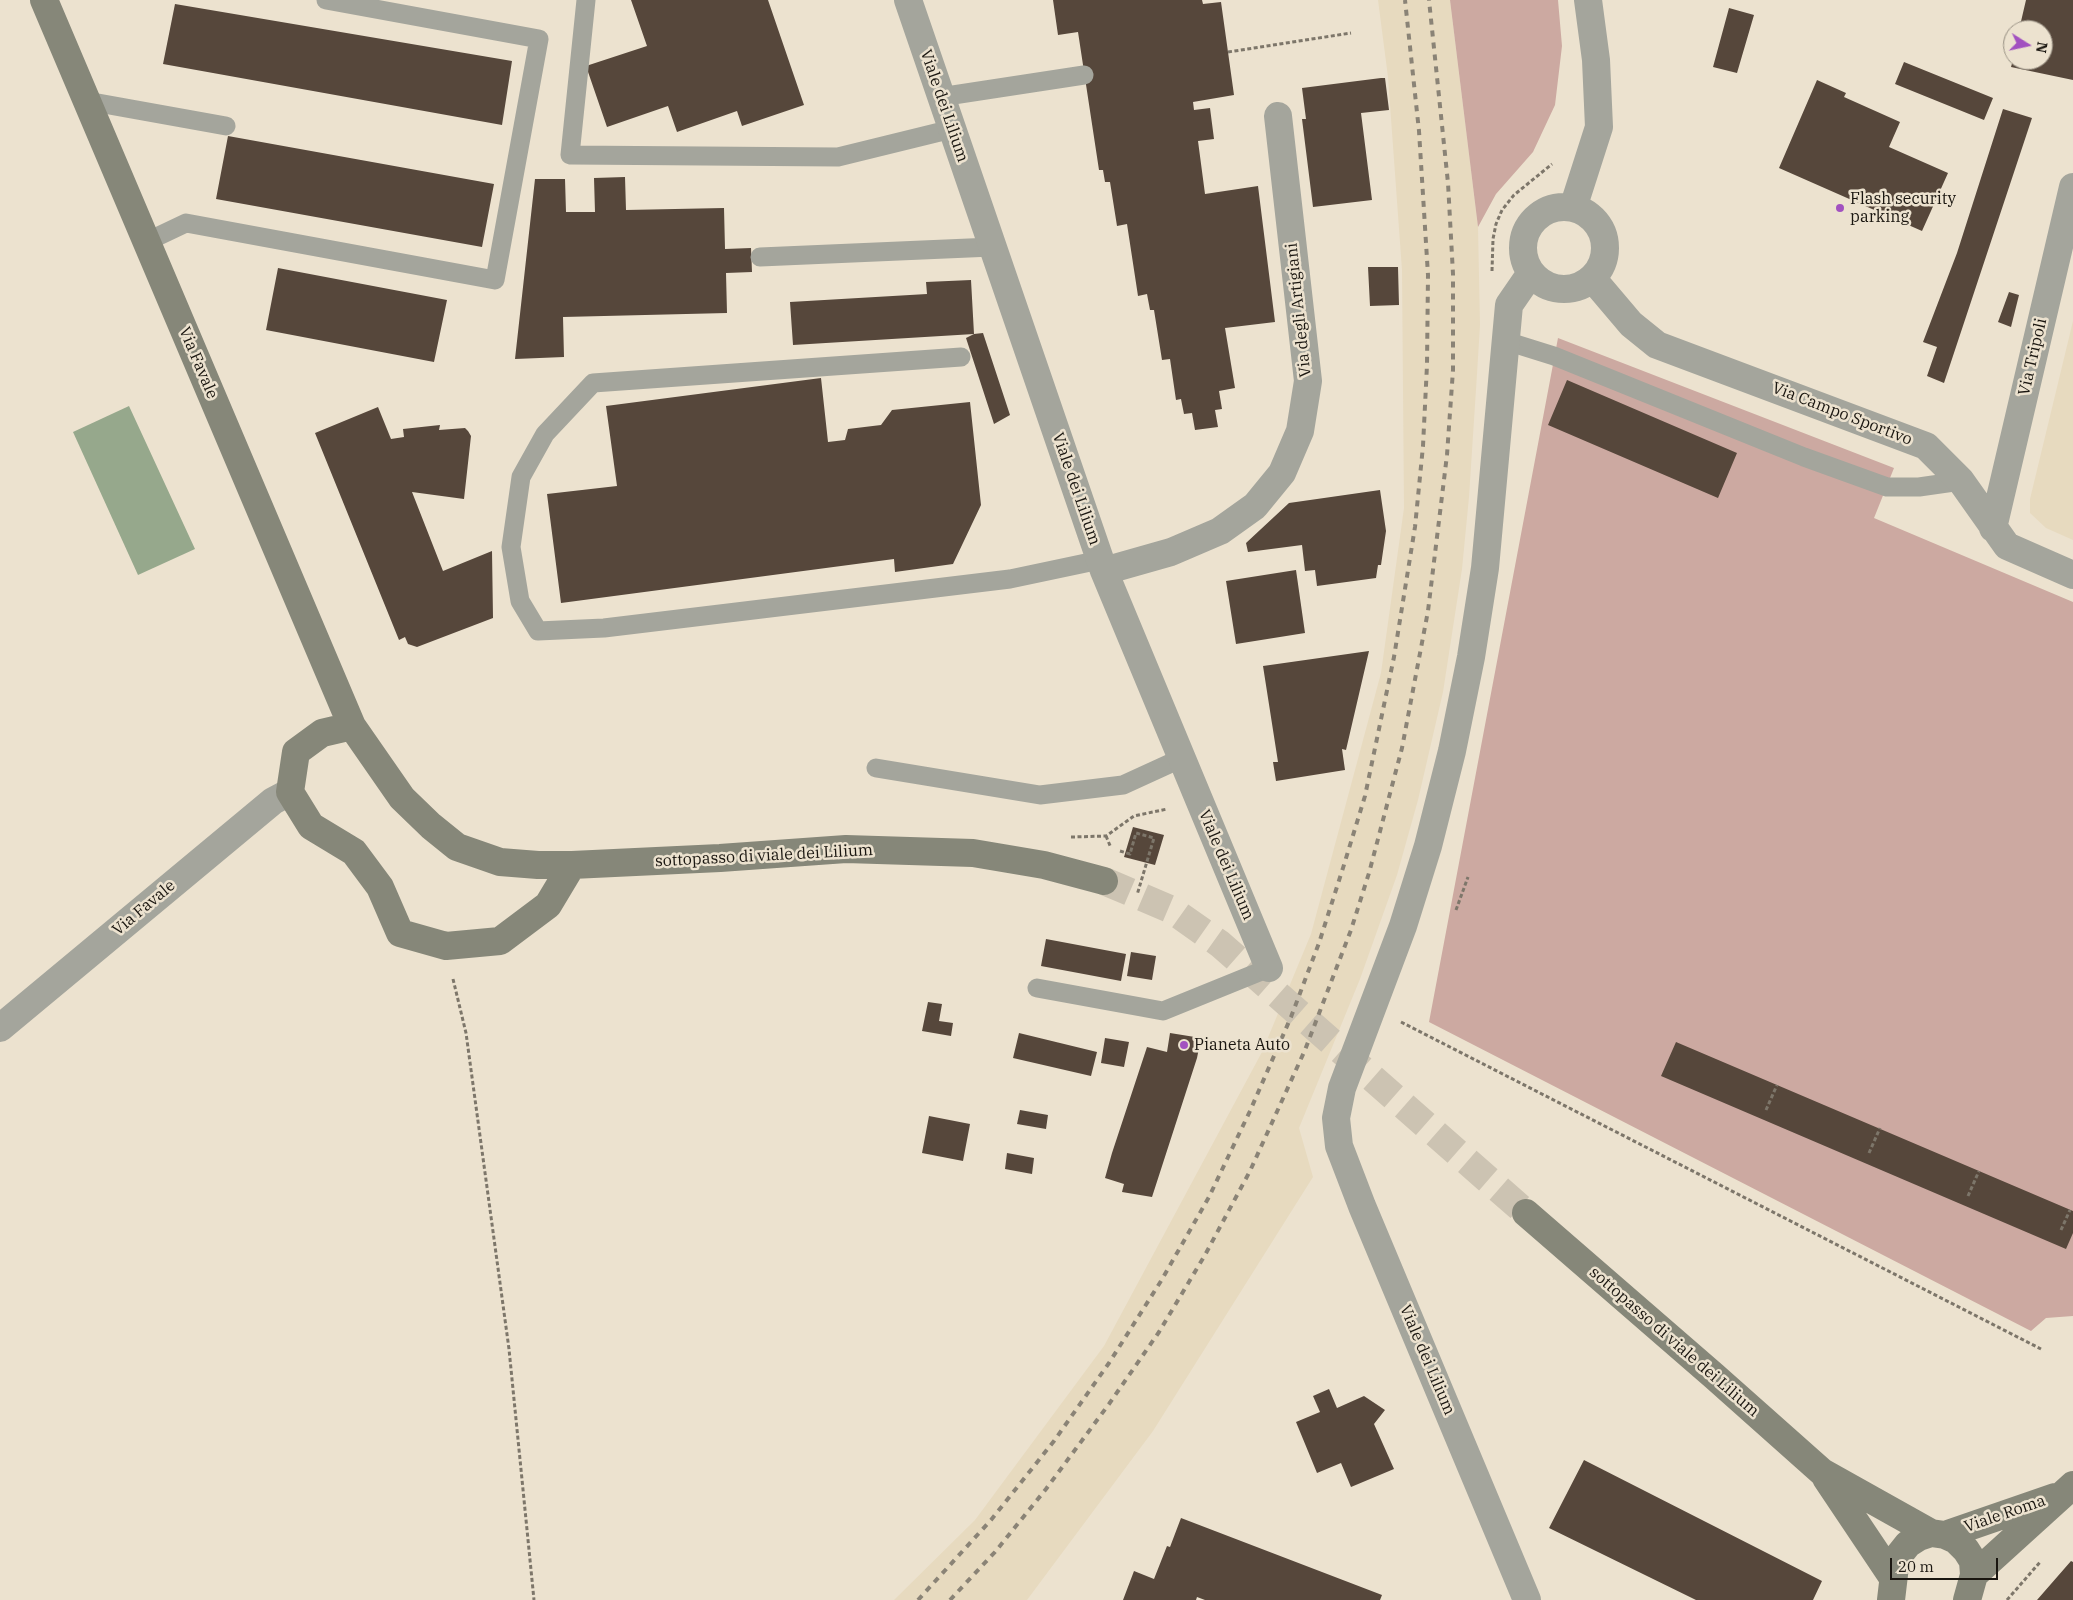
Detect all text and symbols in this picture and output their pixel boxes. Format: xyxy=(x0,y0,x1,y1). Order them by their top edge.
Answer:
north arrow xyxy=(2003,20,2053,70)
text: N xyxy=(2032,40,2052,54)
street label: Viale dei Lilium xyxy=(916,47,972,165)
place label: Flash security parking xyxy=(1850,189,1956,227)
marker: Flash security parking xyxy=(1834,202,1846,214)
street label: Via degli Artigiani xyxy=(1282,242,1316,378)
street label: Via Tripoli xyxy=(2015,316,2051,398)
street label: Via Favale xyxy=(174,324,222,402)
street label: Via Campo Sportivo xyxy=(1769,378,1915,450)
street label: Viale dei Lilium xyxy=(1048,430,1104,548)
street label: Viale dei Lilium xyxy=(1194,807,1258,923)
street label: sottopasso di viale dei Lilium xyxy=(654,841,874,871)
street label: Via Favale xyxy=(109,876,179,940)
place label: Pianeta Auto xyxy=(1194,1035,1290,1055)
marker: Pianeta Auto xyxy=(1178,1039,1190,1051)
street label: sottopasso di viale dei Lilium xyxy=(1585,1263,1763,1421)
street label: Viale dei Lilium xyxy=(1395,1302,1459,1418)
street label: Viale Roma xyxy=(1962,1491,2048,1537)
scale bar xyxy=(1893,1548,2000,1580)
text: 20 m xyxy=(1898,1557,1934,1576)

